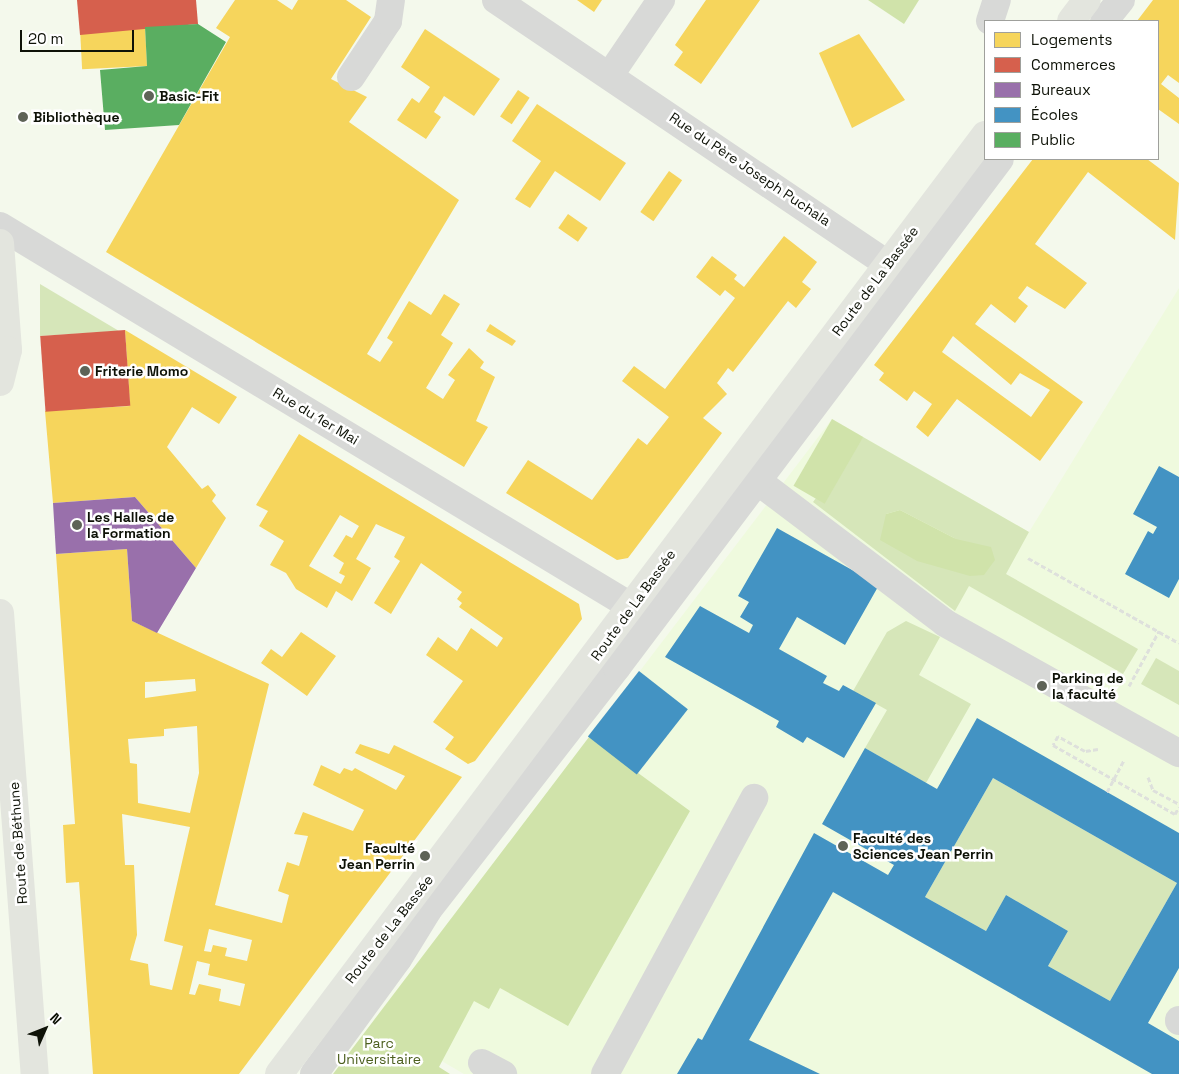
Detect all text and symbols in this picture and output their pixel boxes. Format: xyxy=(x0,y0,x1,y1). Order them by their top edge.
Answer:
scale bar xyxy=(22,20,136,52)
legend xyxy=(984,20,1159,160)
text: 20 m xyxy=(28,29,63,48)
text: Logements xyxy=(1031,30,1113,49)
text: Commerces xyxy=(1031,55,1116,74)
text: Bureaux xyxy=(1031,80,1091,99)
place label: Basic-Fit xyxy=(159,88,219,104)
marker: Basic-Fit xyxy=(143,90,155,102)
text: Écoles xyxy=(1031,105,1078,124)
place label: Bibliothèque xyxy=(33,109,119,125)
street label: Rue du Père Joseph Puchala xyxy=(666,109,834,229)
marker: Bibliothèque xyxy=(17,111,29,123)
text: Public xyxy=(1031,130,1075,149)
street label: Route de La Bassée xyxy=(828,223,922,339)
place label: Friterie Momo xyxy=(95,363,188,379)
marker: Friterie Momo xyxy=(79,365,91,377)
street label: Rue du 1er Mai xyxy=(270,384,362,448)
place label: Les Halles de la Formation xyxy=(87,509,174,542)
marker: Les Halles de la Formation xyxy=(71,519,83,531)
street label: Route de La Bassée xyxy=(587,546,679,664)
place label: Parking de la faculté xyxy=(1052,670,1124,702)
marker: Parking de la faculté xyxy=(1036,680,1048,692)
street label: Route de Béthune xyxy=(5,781,31,905)
place label: Faculté des Sciences Jean Perrin xyxy=(853,830,993,862)
place label: Faculté Jean Perrin xyxy=(339,840,415,872)
marker: Faculté des Sciences Jean Perrin xyxy=(837,840,849,852)
marker: Faculté Jean Perrin xyxy=(419,850,431,862)
street label: Route de La Bassée xyxy=(341,871,437,987)
north arrow xyxy=(20,1004,70,1054)
text: N xyxy=(46,1009,66,1028)
park label: Parc Universitaire xyxy=(337,1035,421,1068)

